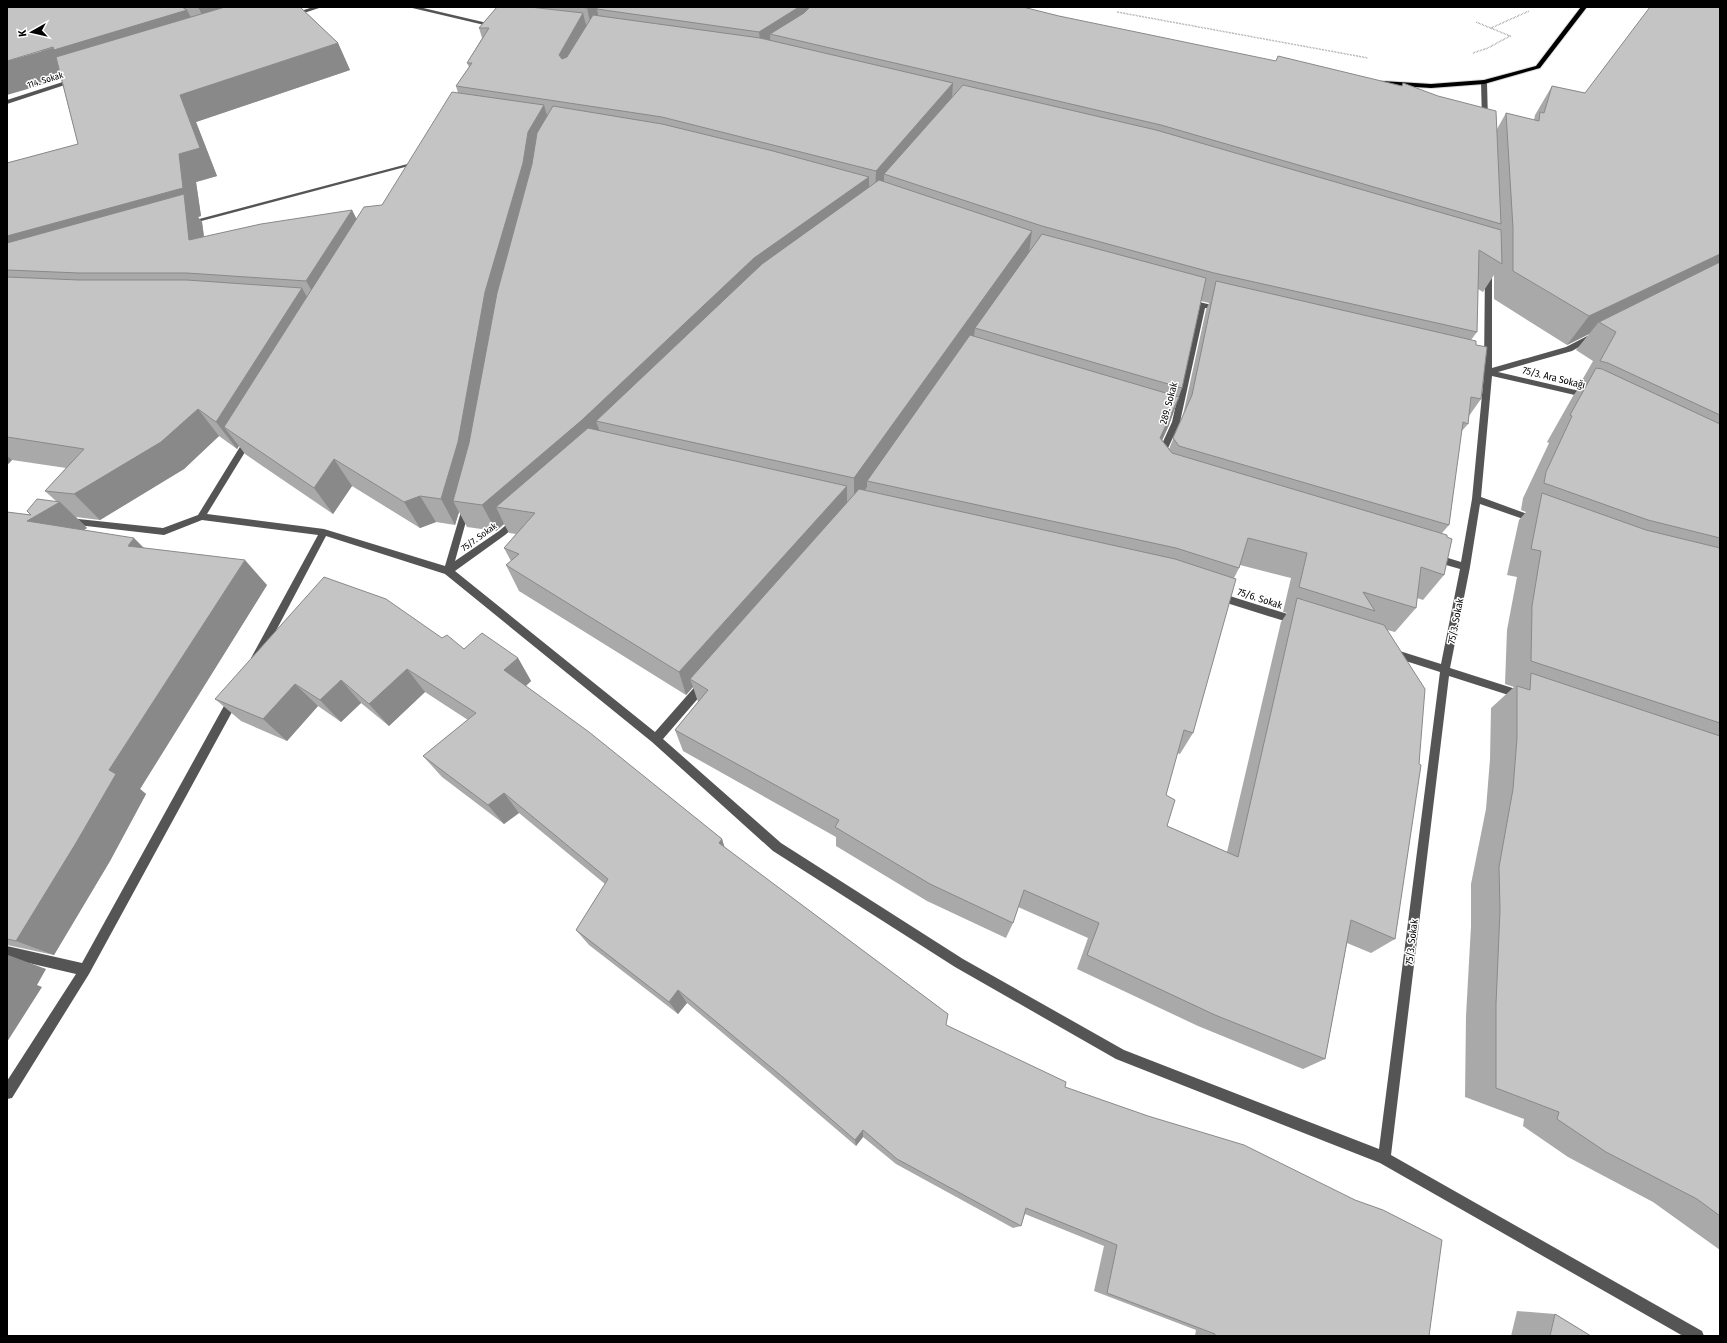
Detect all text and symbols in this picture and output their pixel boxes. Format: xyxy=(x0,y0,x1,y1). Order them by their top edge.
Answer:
north arrow xyxy=(12,12,52,52)
text: K xyxy=(16,29,29,37)
street label: 114. Sokak xyxy=(26,70,65,90)
street label: 75/3. Ara Sokağı xyxy=(1521,364,1586,392)
street label: 289. Sokak xyxy=(1158,381,1180,426)
street label: 75/7. Sokak xyxy=(459,520,499,553)
street label: 75/6. Sokak xyxy=(1236,586,1284,612)
street label: 75/3. Sokak xyxy=(1446,597,1466,645)
street label: 75/3. Sokak xyxy=(1403,918,1421,966)

